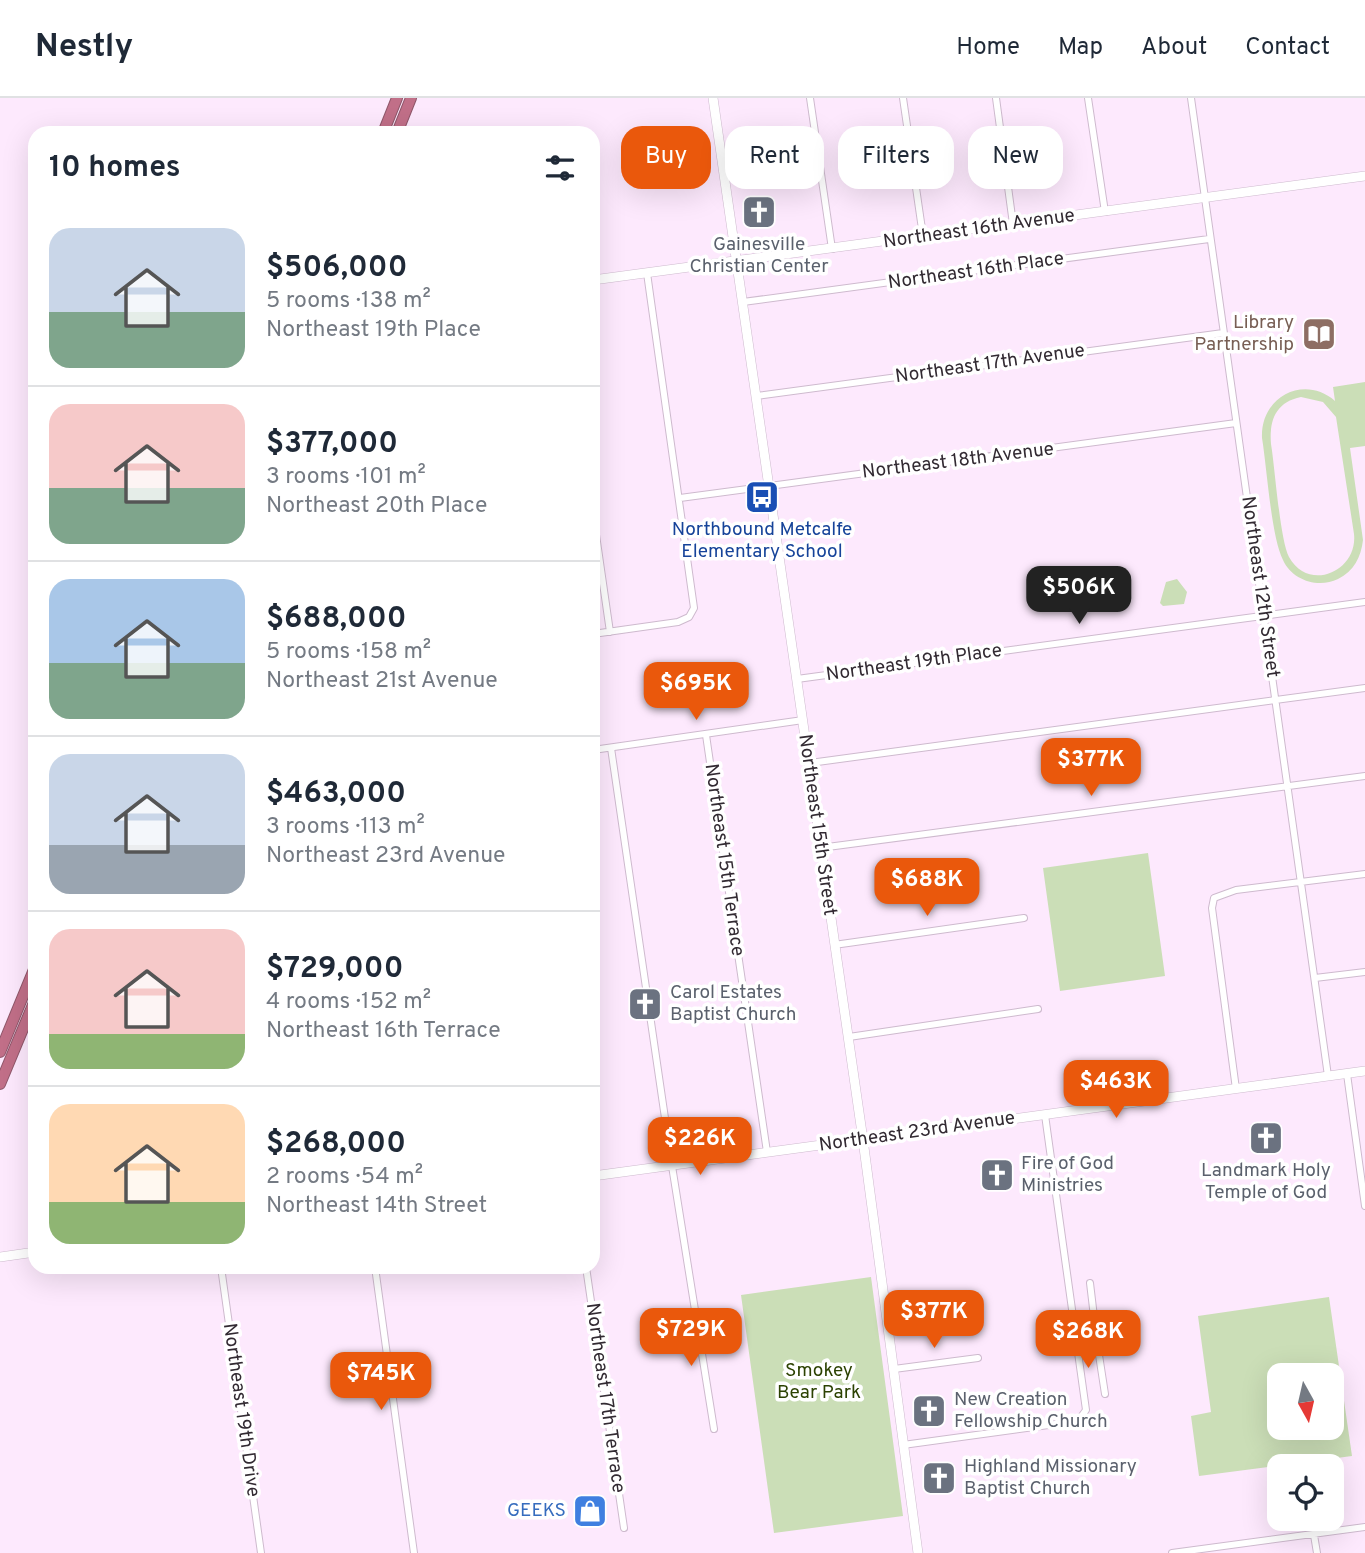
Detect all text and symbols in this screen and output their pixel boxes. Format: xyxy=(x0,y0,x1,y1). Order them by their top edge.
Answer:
text: Nestly xyxy=(35,27,133,69)
text: Home xyxy=(956,33,1020,63)
text: Map xyxy=(1058,33,1103,63)
text: About xyxy=(1141,33,1207,63)
text: Contact xyxy=(1245,33,1330,63)
chip: Buy xyxy=(621,126,711,189)
chip: Rent xyxy=(725,126,824,189)
chip: Filters xyxy=(838,126,954,189)
chip: New xyxy=(968,126,1063,189)
icon: filters xyxy=(541,149,579,187)
text: 10 homes xyxy=(49,150,180,187)
church icon: Gainesville Christian Center xyxy=(740,193,778,231)
street label: Northeast 16th Avenue xyxy=(882,204,1076,254)
place label: Gainesville Christian Center xyxy=(689,233,829,279)
street label: Northeast 16th Place xyxy=(886,247,1066,295)
text: $506,000 xyxy=(266,250,407,287)
icon: home xyxy=(105,256,189,340)
text: 5 rooms · 138 m² xyxy=(266,287,431,316)
place label: Library Partnership xyxy=(1194,311,1294,357)
library icon: Library Partnership xyxy=(1300,315,1338,353)
text: Northeast 19th Place xyxy=(266,316,481,345)
street label: Northeast 17th Avenue xyxy=(894,339,1086,389)
text: $377,000 xyxy=(266,426,398,463)
icon: home xyxy=(105,432,189,516)
street label: Northeast 18th Avenue xyxy=(861,437,1055,485)
text: 3 rooms · 101 m² xyxy=(266,463,426,492)
bus stop icon: Northbound Metcalfe Elementary School xyxy=(743,478,781,516)
text: Northeast 20th Place xyxy=(266,492,487,521)
street label: Northeast 12th Street xyxy=(1235,495,1285,679)
place label: Northbound Metcalfe Elementary School xyxy=(672,518,852,564)
pin: $506K xyxy=(1030,566,1128,626)
text: $506K xyxy=(1042,574,1116,603)
text: $688,000 xyxy=(266,601,406,638)
icon: home xyxy=(105,607,189,691)
text: 5 rooms · 158 m² xyxy=(266,638,431,667)
street label: Northeast 19th Place xyxy=(824,639,1004,687)
pin: $695K xyxy=(647,662,745,722)
text: Northeast 21st Avenue xyxy=(266,667,498,696)
text: $695K xyxy=(660,670,732,699)
street label: Northeast 15th Street xyxy=(792,733,842,917)
pin: $377K xyxy=(1042,738,1140,798)
text: $377K xyxy=(1057,746,1125,775)
street label: Northeast 15th Terrace xyxy=(699,762,749,958)
text: $463,000 xyxy=(266,776,406,813)
icon: home xyxy=(105,782,189,866)
text: 3 rooms · 113 m² xyxy=(266,813,425,842)
text: Northeast 23rd Avenue xyxy=(266,842,506,871)
pin: $688K xyxy=(878,858,976,918)
text: $688K xyxy=(890,866,964,895)
text: $729,000 xyxy=(266,951,403,988)
icon: home xyxy=(105,957,189,1041)
place label: Carol Estates Baptist Church xyxy=(670,981,796,1027)
church icon: Carol Estates Baptist Church xyxy=(626,985,664,1023)
text: 4 rooms · 152 m² xyxy=(266,988,431,1017)
text: Northeast 16th Terrace xyxy=(266,1017,501,1046)
pin: $463K xyxy=(1067,1060,1165,1120)
text: $463K xyxy=(1080,1068,1152,1097)
street label: Northeast 23rd Avenue xyxy=(817,1106,1017,1158)
pin: $226K xyxy=(651,1118,749,1177)
church icon: Landmark Holy Temple of God xyxy=(1247,1119,1285,1157)
text: $226K xyxy=(664,1125,736,1154)
text: $268,000 xyxy=(266,1126,406,1163)
icon: home xyxy=(105,1132,189,1216)
place label: Fire of God Ministries xyxy=(1021,1152,1114,1198)
church icon: Fire of God Ministries xyxy=(978,1156,1016,1194)
place label: Landmark Holy Temple of God xyxy=(1201,1159,1331,1205)
text: 2 rooms · 54 m² xyxy=(266,1163,423,1192)
text: Northeast 14th Street xyxy=(266,1192,487,1221)
pin: $377K xyxy=(885,1290,983,1350)
text: $377K xyxy=(900,1298,968,1327)
street label: Northeast 17th Terrace xyxy=(580,1301,630,1495)
pin: $729K xyxy=(642,1308,740,1368)
pin: $268K xyxy=(1039,1310,1137,1370)
text: $729K xyxy=(656,1316,726,1345)
text: $268K xyxy=(1052,1318,1124,1347)
street label: Northeast 19th Drive xyxy=(217,1322,265,1498)
pin: $745K xyxy=(332,1352,430,1412)
park label: Smokey Bear Park xyxy=(777,1359,861,1405)
text: $745K xyxy=(346,1360,416,1389)
north arrow xyxy=(1267,1363,1344,1440)
map controls xyxy=(1267,1363,1344,1531)
place label: New Creation Fellowship Church xyxy=(954,1388,1108,1434)
church icon: New Creation Fellowship Church xyxy=(910,1392,948,1430)
button: locate xyxy=(1267,1454,1344,1531)
place label: Highland Missionary Baptist Church xyxy=(964,1455,1137,1501)
church icon: Highland Missionary Baptist Church xyxy=(920,1459,958,1497)
shop icon: GEEKS xyxy=(571,1492,609,1530)
place label: GEEKS xyxy=(507,1499,566,1523)

